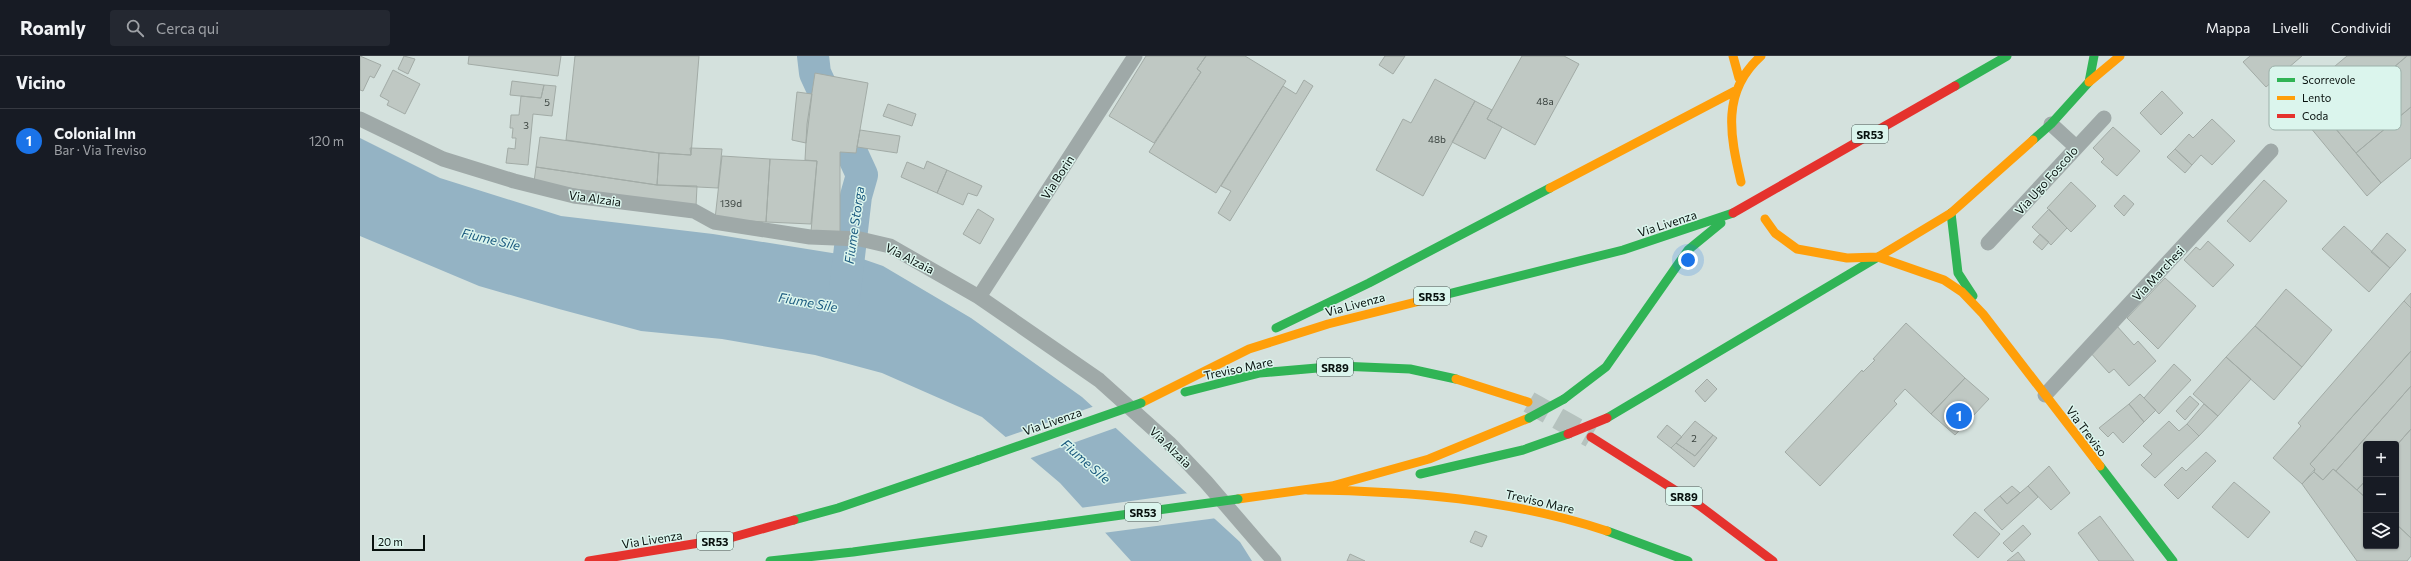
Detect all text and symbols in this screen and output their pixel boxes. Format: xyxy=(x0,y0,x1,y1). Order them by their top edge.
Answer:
search box xyxy=(110,10,390,46)
text: Roamly xyxy=(20,16,86,39)
icon: search xyxy=(124,17,146,39)
text: Cerca qui xyxy=(156,19,219,37)
text: Mappa xyxy=(2206,19,2250,36)
text: Livelli xyxy=(2272,19,2309,36)
text: Condividi xyxy=(2331,19,2391,36)
legend xyxy=(2269,66,2401,130)
text: Vicino xyxy=(16,72,66,93)
text: Scorrevole xyxy=(2302,73,2356,86)
text: Lento xyxy=(2302,91,2332,104)
house number: 48a xyxy=(1536,95,1554,107)
house number: 5 xyxy=(544,96,550,108)
text: Coda xyxy=(2302,109,2328,122)
house number: 3 xyxy=(523,119,529,131)
text: Colonial Inn xyxy=(54,124,136,142)
road number: SR53 xyxy=(1852,125,1888,143)
text: 1 xyxy=(26,133,32,149)
text: 120 m xyxy=(309,133,344,149)
house number: 48b xyxy=(1428,133,1446,145)
text: Bar · Via Treviso xyxy=(54,142,147,158)
street label: Via Ugo Foscolo xyxy=(2012,143,2080,217)
street label: Via Borin xyxy=(1038,152,1076,202)
water label: Fiume Storga xyxy=(841,185,867,265)
street label: Via Alzaia xyxy=(568,187,622,209)
house number: 139d xyxy=(720,197,742,209)
street label: Via Livenza xyxy=(1636,207,1698,239)
water label: Fiume Sile xyxy=(460,224,522,254)
street label: Via Alzaia xyxy=(883,240,937,276)
street label: Via Marchesi xyxy=(2129,243,2187,303)
your location xyxy=(1678,250,1698,270)
road number: SR53 xyxy=(1414,287,1450,305)
water label: Fiume Sile xyxy=(777,289,839,315)
street label: Via Livenza xyxy=(1324,289,1386,319)
street label: Treviso Mare xyxy=(1202,354,1274,382)
road number: SR89 xyxy=(1317,358,1353,376)
pin: 1 xyxy=(1946,401,1972,431)
street label: Via Treviso xyxy=(2064,403,2110,459)
street label: Via Livenza xyxy=(1021,404,1083,438)
street label: Via Alzaia xyxy=(1147,424,1195,470)
house number: 2 xyxy=(1691,432,1697,444)
water label: Fiume Sile xyxy=(1058,435,1114,487)
map controls xyxy=(2363,441,2399,549)
button: + xyxy=(2363,441,2399,477)
button: − xyxy=(2363,477,2399,513)
street label: Treviso Mare xyxy=(1504,486,1576,516)
road number: SR89 xyxy=(1666,487,1702,505)
road number: SR53 xyxy=(1125,503,1161,521)
button: layers xyxy=(2363,513,2399,549)
street label: Via Livenza xyxy=(621,527,683,551)
road number: SR53 xyxy=(697,532,733,550)
scale bar xyxy=(372,533,425,552)
text: 20 m xyxy=(378,535,403,548)

